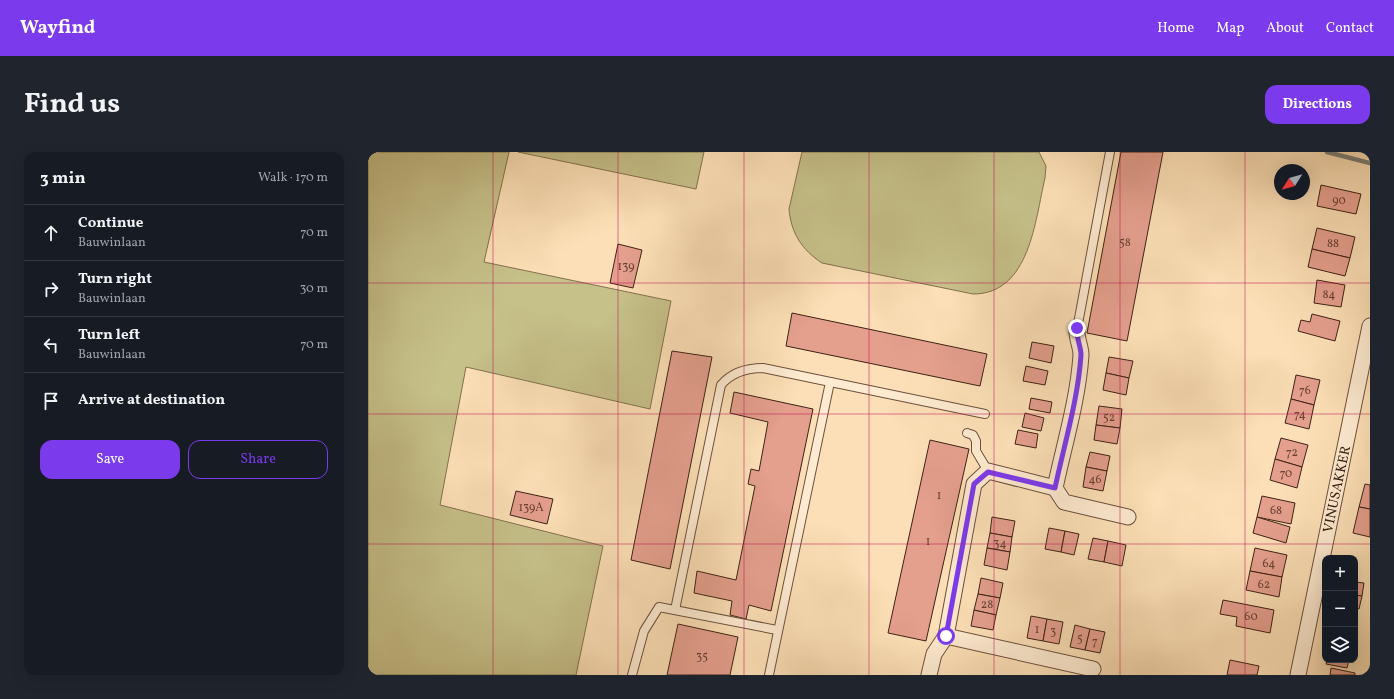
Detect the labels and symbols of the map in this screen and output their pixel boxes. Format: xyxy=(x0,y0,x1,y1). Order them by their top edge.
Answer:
north arrow xyxy=(1274,164,1310,200)
house number: 90 xyxy=(1332,193,1346,209)
house number: 58 xyxy=(1119,235,1131,251)
house number: 88 xyxy=(1327,236,1339,252)
house number: 139 xyxy=(618,259,634,275)
house number: 84 xyxy=(1323,287,1335,303)
route end xyxy=(1068,319,1086,337)
house number: 76 xyxy=(1299,383,1311,399)
house number: 74 xyxy=(1294,407,1306,423)
house number: 52 xyxy=(1103,410,1115,426)
street label: VINUSAKKER xyxy=(1319,443,1356,535)
house number: 72 xyxy=(1286,445,1298,461)
house number: 70 xyxy=(1280,466,1292,482)
house number: 46 xyxy=(1088,472,1102,488)
house number: 1 xyxy=(937,488,941,504)
house number: 139A xyxy=(518,500,544,516)
house number: 68 xyxy=(1270,503,1282,519)
house number: 1 xyxy=(926,534,930,550)
house number: 34 xyxy=(993,536,1007,552)
house number: 64 xyxy=(1263,556,1275,572)
house number: 62 xyxy=(1258,577,1270,593)
house number: 28 xyxy=(981,597,993,613)
house number: 60 xyxy=(1244,609,1258,625)
house number: 1 xyxy=(1035,622,1039,638)
house number: 3 xyxy=(1050,624,1056,640)
route start xyxy=(937,627,955,645)
house number: 5 xyxy=(1077,631,1083,647)
house number: 7 xyxy=(1092,634,1098,650)
house number: 35 xyxy=(696,649,708,665)

